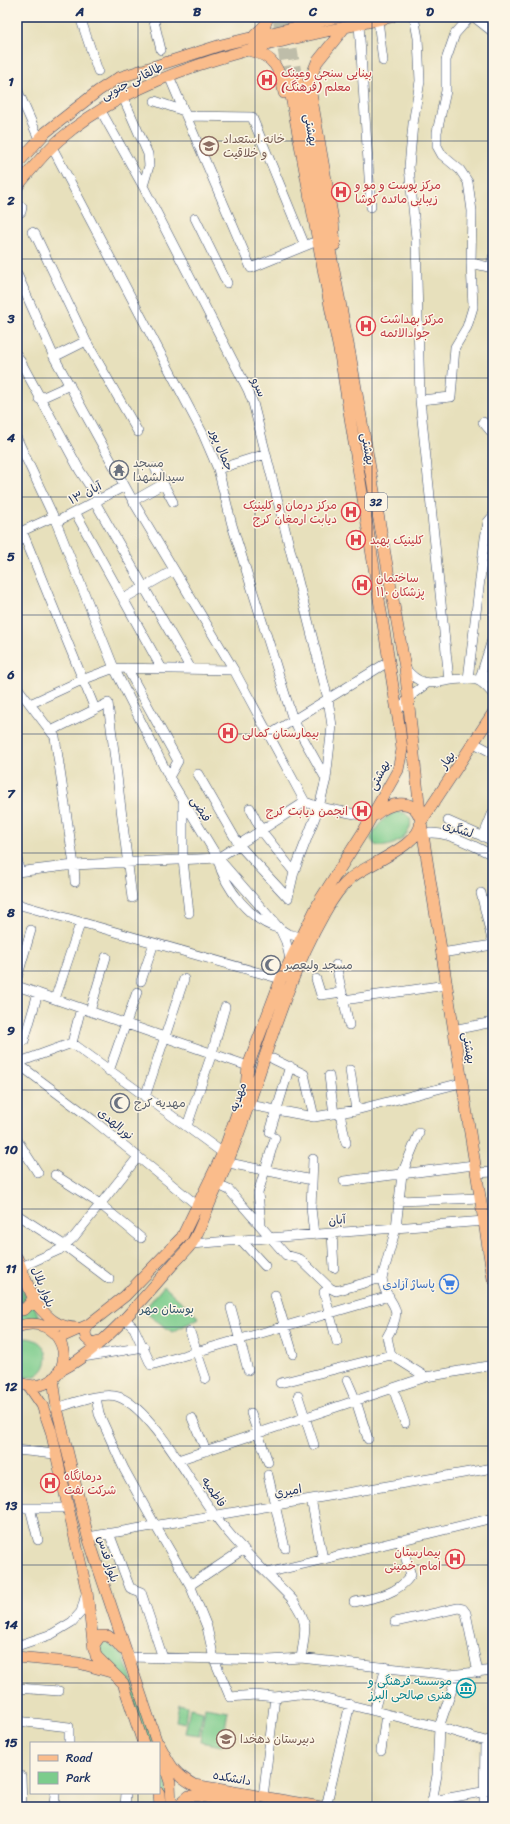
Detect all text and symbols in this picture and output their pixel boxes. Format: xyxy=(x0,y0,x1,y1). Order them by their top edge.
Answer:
text: A xyxy=(75,0,84,23)
text: B xyxy=(193,0,202,23)
text: C xyxy=(308,0,318,23)
text: D xyxy=(426,0,434,23)
street label: طالقانی جنوبی xyxy=(97,56,167,106)
place label: بینایی سنجی وعینک معلم (فرهنگ) xyxy=(281,62,372,98)
hospital icon: بینایی سنجی وعینک معلم (فرهنگ) xyxy=(256,69,278,91)
text: 1 xyxy=(8,70,14,93)
street label: بهشتى xyxy=(297,112,325,148)
place label: خانه استعداد و خلاقیت xyxy=(223,128,285,164)
school or university icon: خانه استعداد و خلاقیت xyxy=(198,135,220,157)
place label: مرکز پوست و مو و زیبایی مائده کوشا xyxy=(354,174,441,210)
hospital icon: مرکز پوست و مو و زیبایی مائده کوشا xyxy=(330,181,352,203)
text: 2 xyxy=(6,189,15,212)
text: 3 xyxy=(6,307,15,330)
place label: مرکز بهداشت جوادالائمه xyxy=(380,308,444,344)
hospital icon: مرکز بهداشت جوادالائمه xyxy=(355,315,377,337)
street label: سرو xyxy=(245,373,273,400)
street label: جمال پور xyxy=(203,425,240,474)
text: 4 xyxy=(6,426,16,449)
street label: بهشتى xyxy=(354,431,382,467)
place label: مسجد سیدالشهدا xyxy=(133,452,185,488)
temple icon: مسجد سیدالشهدا xyxy=(108,459,130,481)
street label: ۱۳ آبان xyxy=(65,475,106,511)
road number: 32 xyxy=(365,493,387,511)
place label: مرکز درمان و کلینیک دیابت ارمغان کرج xyxy=(243,494,337,530)
hospital icon: مرکز درمان و کلینیک دیابت ارمغان کرج xyxy=(340,501,362,523)
hospital icon: کلینیک بهبد xyxy=(345,529,367,551)
place label: کلینیک بهبد xyxy=(370,529,424,551)
text: 5 xyxy=(7,545,15,568)
place label: ساختمان پزشکان ۱۱۰ xyxy=(376,567,425,603)
hospital icon: ساختمان پزشکان ۱۱۰ xyxy=(351,574,373,596)
text: 6 xyxy=(6,663,15,686)
hospital icon: بیمارستان کمالی xyxy=(217,722,239,744)
place label: بیمارستان کمالی xyxy=(242,722,319,744)
street label: بهار xyxy=(432,746,461,775)
street label: بهشتى xyxy=(362,756,396,794)
text: 7 xyxy=(7,782,16,805)
street label: فیضی xyxy=(184,791,218,827)
place label: انجمن دیابت کرج xyxy=(266,800,348,822)
hospital icon: انجمن دیابت کرج xyxy=(351,800,373,822)
street label: لشگری xyxy=(440,813,476,845)
text: 8 xyxy=(6,901,15,924)
mosque icon: مسجد ولیعصر xyxy=(260,954,282,976)
place label: مسجد ولیعصر xyxy=(284,954,353,976)
text: 9 xyxy=(7,1019,15,1042)
street label: بهشتی xyxy=(456,1030,482,1066)
street label: مهدیه xyxy=(223,1079,253,1115)
mosque icon: مهدیه کرج xyxy=(109,1092,131,1114)
place label: مهدیه کرج xyxy=(134,1092,186,1114)
street label: نورالهدی xyxy=(93,1102,139,1146)
text: 10 xyxy=(4,1138,18,1161)
street label: آبان xyxy=(327,1208,348,1232)
text: 11 xyxy=(5,1257,17,1280)
street label: بلوار بلال xyxy=(25,1263,61,1311)
place label: پاساژ آزادی xyxy=(383,1273,435,1295)
supermarket icon: پاساژ آزادی xyxy=(438,1273,460,1295)
park label: بوستان مهر xyxy=(139,1298,194,1320)
text: 12 xyxy=(4,1375,18,1398)
place label: درمانگاه شرکت نفت xyxy=(64,1465,116,1501)
hospital icon: درمانگاه شرکت نفت xyxy=(39,1472,61,1494)
street label: فاطمیه xyxy=(196,1472,232,1512)
street label: امیری xyxy=(272,1478,304,1504)
text: 13 xyxy=(5,1494,18,1517)
street label: بلوار قدس xyxy=(90,1533,126,1585)
place label: بیمارستان امام خمینی xyxy=(385,1541,441,1577)
hospital icon: بیمارستان امام خمینی xyxy=(444,1548,466,1570)
text: 14 xyxy=(4,1613,19,1636)
place label: موسسه فرهنگی و هنری صالحی البرز xyxy=(367,1670,452,1706)
museum icon: موسسه فرهنگی و هنری صالحی البرز xyxy=(455,1677,477,1699)
school or university icon: دبیرستان دهخدا xyxy=(215,1728,237,1750)
place label: دبیرستان دهخدا xyxy=(240,1728,315,1750)
text: 15 xyxy=(4,1731,18,1754)
legend xyxy=(30,1742,160,1794)
text: Road xyxy=(66,1747,93,1769)
street label: دانشکده xyxy=(211,1764,253,1792)
text: Park xyxy=(66,1767,91,1789)

